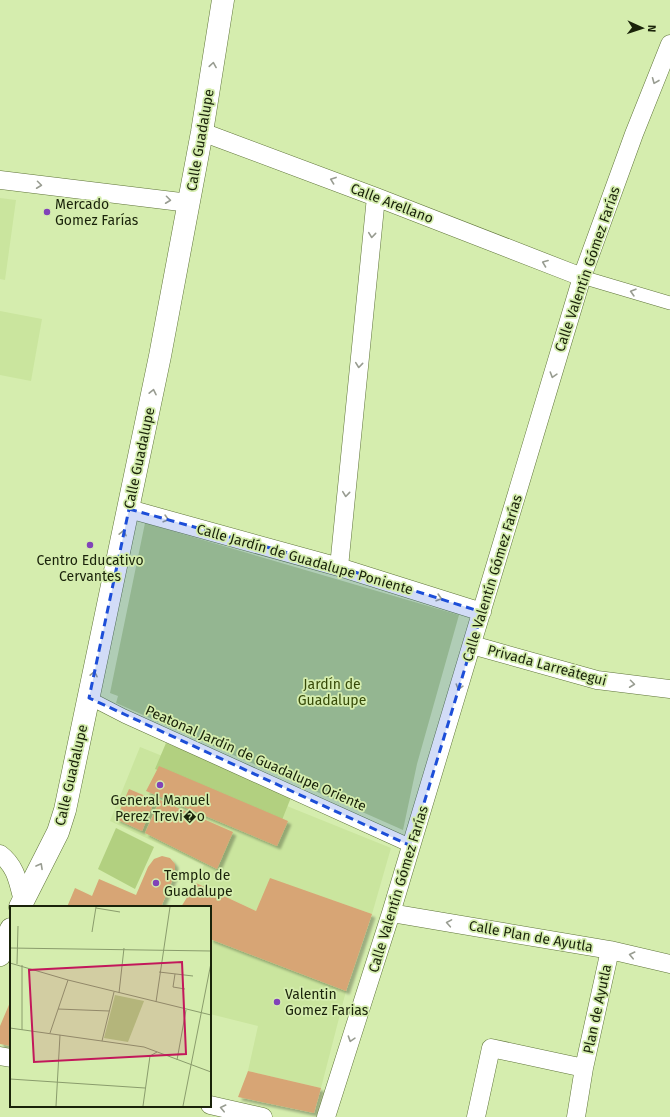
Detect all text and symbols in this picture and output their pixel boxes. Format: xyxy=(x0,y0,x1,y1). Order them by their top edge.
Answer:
north arrow xyxy=(622,8,662,48)
text: N xyxy=(645,25,658,32)
one-way arrow xyxy=(208,62,217,68)
one-way arrow xyxy=(652,77,660,84)
street label: Calle Guadalupe xyxy=(183,88,218,192)
one-way arrow xyxy=(329,177,336,185)
one-way arrow xyxy=(36,180,42,189)
street label: Calle Arellano xyxy=(348,180,436,227)
street label: Calle Valentín Gómez Farías xyxy=(551,184,624,354)
one-way arrow xyxy=(165,195,171,204)
place label: Mercado Gomez Farías xyxy=(55,196,139,229)
marker: Mercado Gomez Farías xyxy=(42,207,52,217)
one-way arrow xyxy=(368,232,377,239)
one-way arrow xyxy=(542,260,550,268)
one-way arrow xyxy=(629,288,636,297)
one-way arrow xyxy=(355,362,364,368)
one-way arrow xyxy=(549,371,558,378)
one-way arrow xyxy=(148,389,156,395)
street label: Calle Guadalupe xyxy=(120,406,159,510)
one-way arrow xyxy=(342,491,351,497)
street label: Calle Valentín Gómez Farías xyxy=(459,492,526,664)
one-way arrow xyxy=(163,515,169,523)
street label: Calle Jardín de Guadalupe Poniente xyxy=(195,520,415,599)
one-way arrow xyxy=(119,530,127,537)
marker: Centro Educativo Cervantes xyxy=(85,540,95,550)
place label: Centro Educativo Cervantes xyxy=(36,552,144,585)
one-way arrow xyxy=(435,594,442,602)
street label: Privada Larreátegui xyxy=(485,641,608,690)
one-way arrow xyxy=(89,671,97,677)
park label: Jardín de Guadalupe xyxy=(298,676,366,709)
one-way arrow xyxy=(629,679,635,688)
one-way arrow xyxy=(455,684,464,691)
street label: Peatonal Jardín de Guadalupe Oriente xyxy=(143,702,369,815)
street label: Calle Guadalupe xyxy=(52,723,91,827)
marker: General Manuel Perez Trevi�o xyxy=(155,780,165,790)
place label: General Manuel Perez Trevi�o xyxy=(110,792,210,825)
street label: Calle Valentín Gómez Farías xyxy=(365,803,432,975)
one-way arrow xyxy=(36,863,43,870)
place label: Templo de Guadalupe xyxy=(164,867,233,900)
marker: Templo de Guadalupe xyxy=(151,878,161,888)
inset map xyxy=(10,906,211,1107)
street label: Calle Plan de Ayutla xyxy=(468,917,594,956)
one-way arrow xyxy=(446,919,452,927)
one-way arrow xyxy=(629,951,636,960)
street label: Plan de Ayutla xyxy=(580,963,615,1055)
place label: Valentin Gomez Farias xyxy=(285,986,369,1019)
marker: Valentin Gomez Farias xyxy=(272,997,282,1007)
one-way arrow xyxy=(347,1035,356,1042)
one-way arrow xyxy=(220,1104,226,1112)

